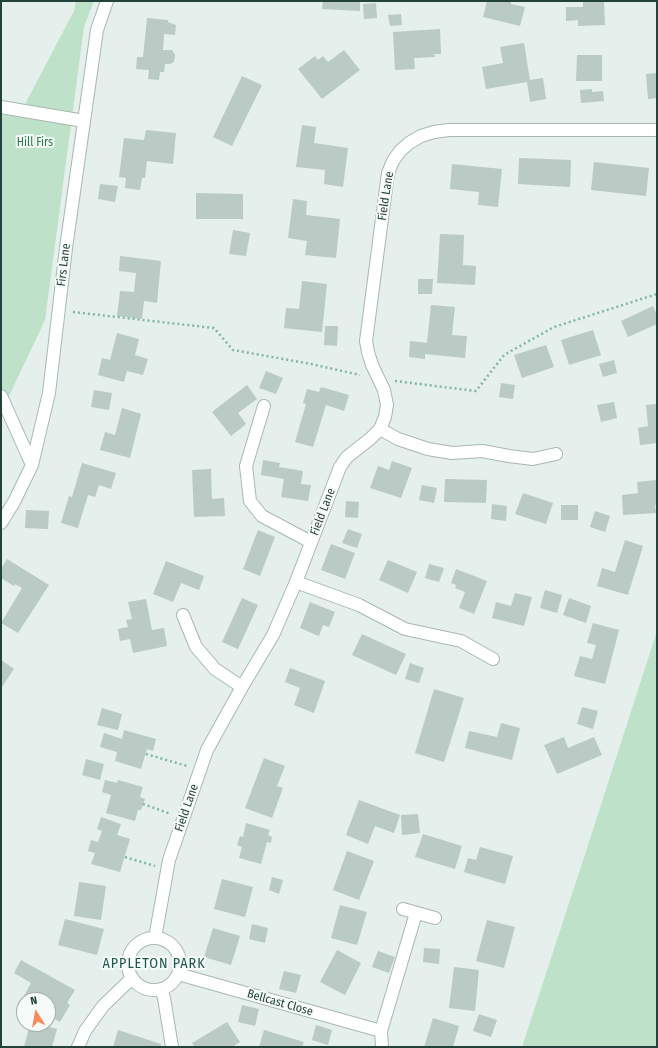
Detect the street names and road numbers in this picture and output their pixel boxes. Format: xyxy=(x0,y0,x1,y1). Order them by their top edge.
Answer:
street label: Field Lane xyxy=(375,170,397,222)
street label: Firs Lane xyxy=(54,243,74,287)
street label: Field Lane xyxy=(307,486,339,538)
street label: Field Lane xyxy=(172,782,202,834)
street label: Bellcast Close xyxy=(245,987,315,1019)

